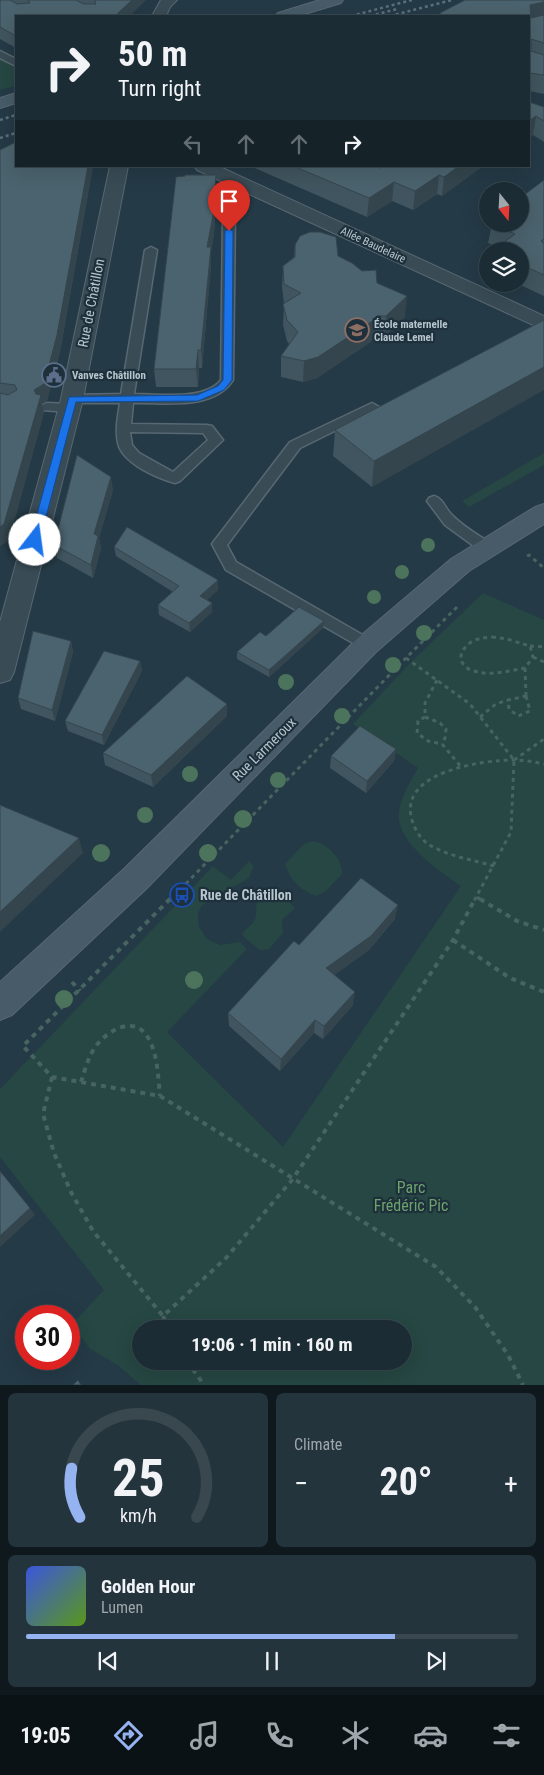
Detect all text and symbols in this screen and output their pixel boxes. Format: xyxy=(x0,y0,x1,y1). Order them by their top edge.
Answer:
text: 50 m xyxy=(118,34,187,75)
icon: right xyxy=(35,35,100,100)
text: Turn right xyxy=(118,76,201,101)
icon: left xyxy=(179,130,207,158)
icon: ahead xyxy=(232,130,260,158)
icon: ahead xyxy=(285,130,313,158)
icon: right xyxy=(338,130,366,158)
pin xyxy=(208,180,250,231)
north arrow xyxy=(479,182,529,232)
map controls xyxy=(479,182,529,292)
icon: arrive xyxy=(215,187,243,215)
street label: Allée Baudelaire xyxy=(338,224,408,266)
button: layers xyxy=(479,242,529,292)
street label: Rue de Châtillon xyxy=(75,257,107,349)
school or university icon: École maternelle Claude Lemel xyxy=(344,317,370,343)
place label: École maternelle Claude Lemel xyxy=(374,318,448,344)
public building icon: Vanves Châtillon xyxy=(41,362,67,388)
place label: Vanves Châtillon xyxy=(72,369,146,382)
position arrow xyxy=(8,513,60,565)
street label: Rue Larmeroux xyxy=(229,714,299,784)
bus stop icon: Rue de Châtillon xyxy=(169,882,195,908)
place label: Rue de Châtillon xyxy=(200,887,292,903)
park label: Parc Frédéric Pic xyxy=(374,1178,448,1215)
speed limit sign: 30 xyxy=(15,1305,80,1370)
text: 19:06 · 1 min · 160 m xyxy=(191,1333,353,1356)
text: Climate xyxy=(294,1435,342,1454)
text: 25 xyxy=(112,1448,164,1509)
text: 20° xyxy=(379,1460,433,1504)
text: − xyxy=(294,1467,308,1500)
text: + xyxy=(504,1467,518,1500)
text: km/h xyxy=(120,1505,156,1526)
text: Golden Hour xyxy=(101,1575,195,1598)
text: Lumen xyxy=(101,1598,143,1617)
icon: previous xyxy=(94,1647,122,1675)
icon: pause xyxy=(258,1647,286,1675)
icon: next xyxy=(422,1647,450,1675)
icon: directions xyxy=(111,1718,146,1753)
icon: music xyxy=(187,1718,222,1753)
icon: phone xyxy=(262,1718,297,1753)
icon: climate xyxy=(338,1718,373,1753)
icon: car xyxy=(413,1718,448,1753)
icon: filters xyxy=(489,1718,524,1753)
text: 19:05 xyxy=(20,1723,71,1748)

